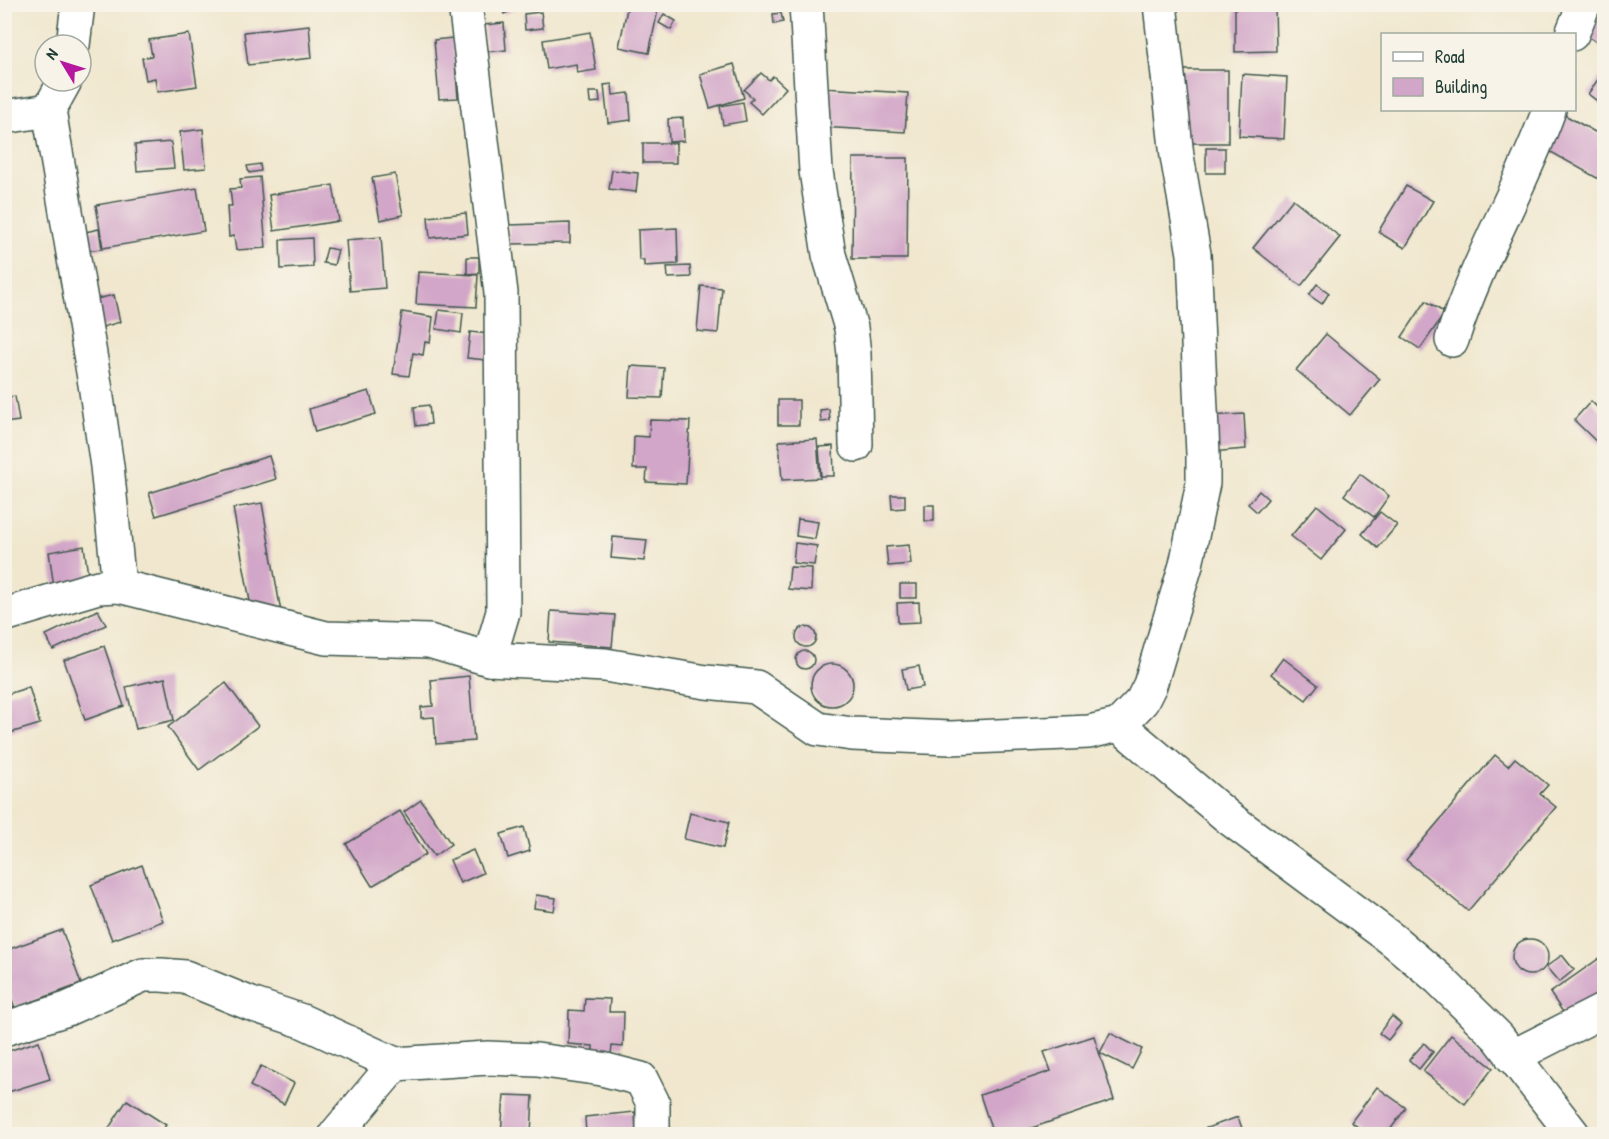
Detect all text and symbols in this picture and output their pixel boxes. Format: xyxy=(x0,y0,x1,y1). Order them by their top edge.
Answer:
north arrow xyxy=(33,33,93,93)
legend xyxy=(1381,33,1576,111)
text: N xyxy=(40,43,63,64)
text: Road xyxy=(1435,44,1465,69)
text: Building xyxy=(1435,74,1487,99)

